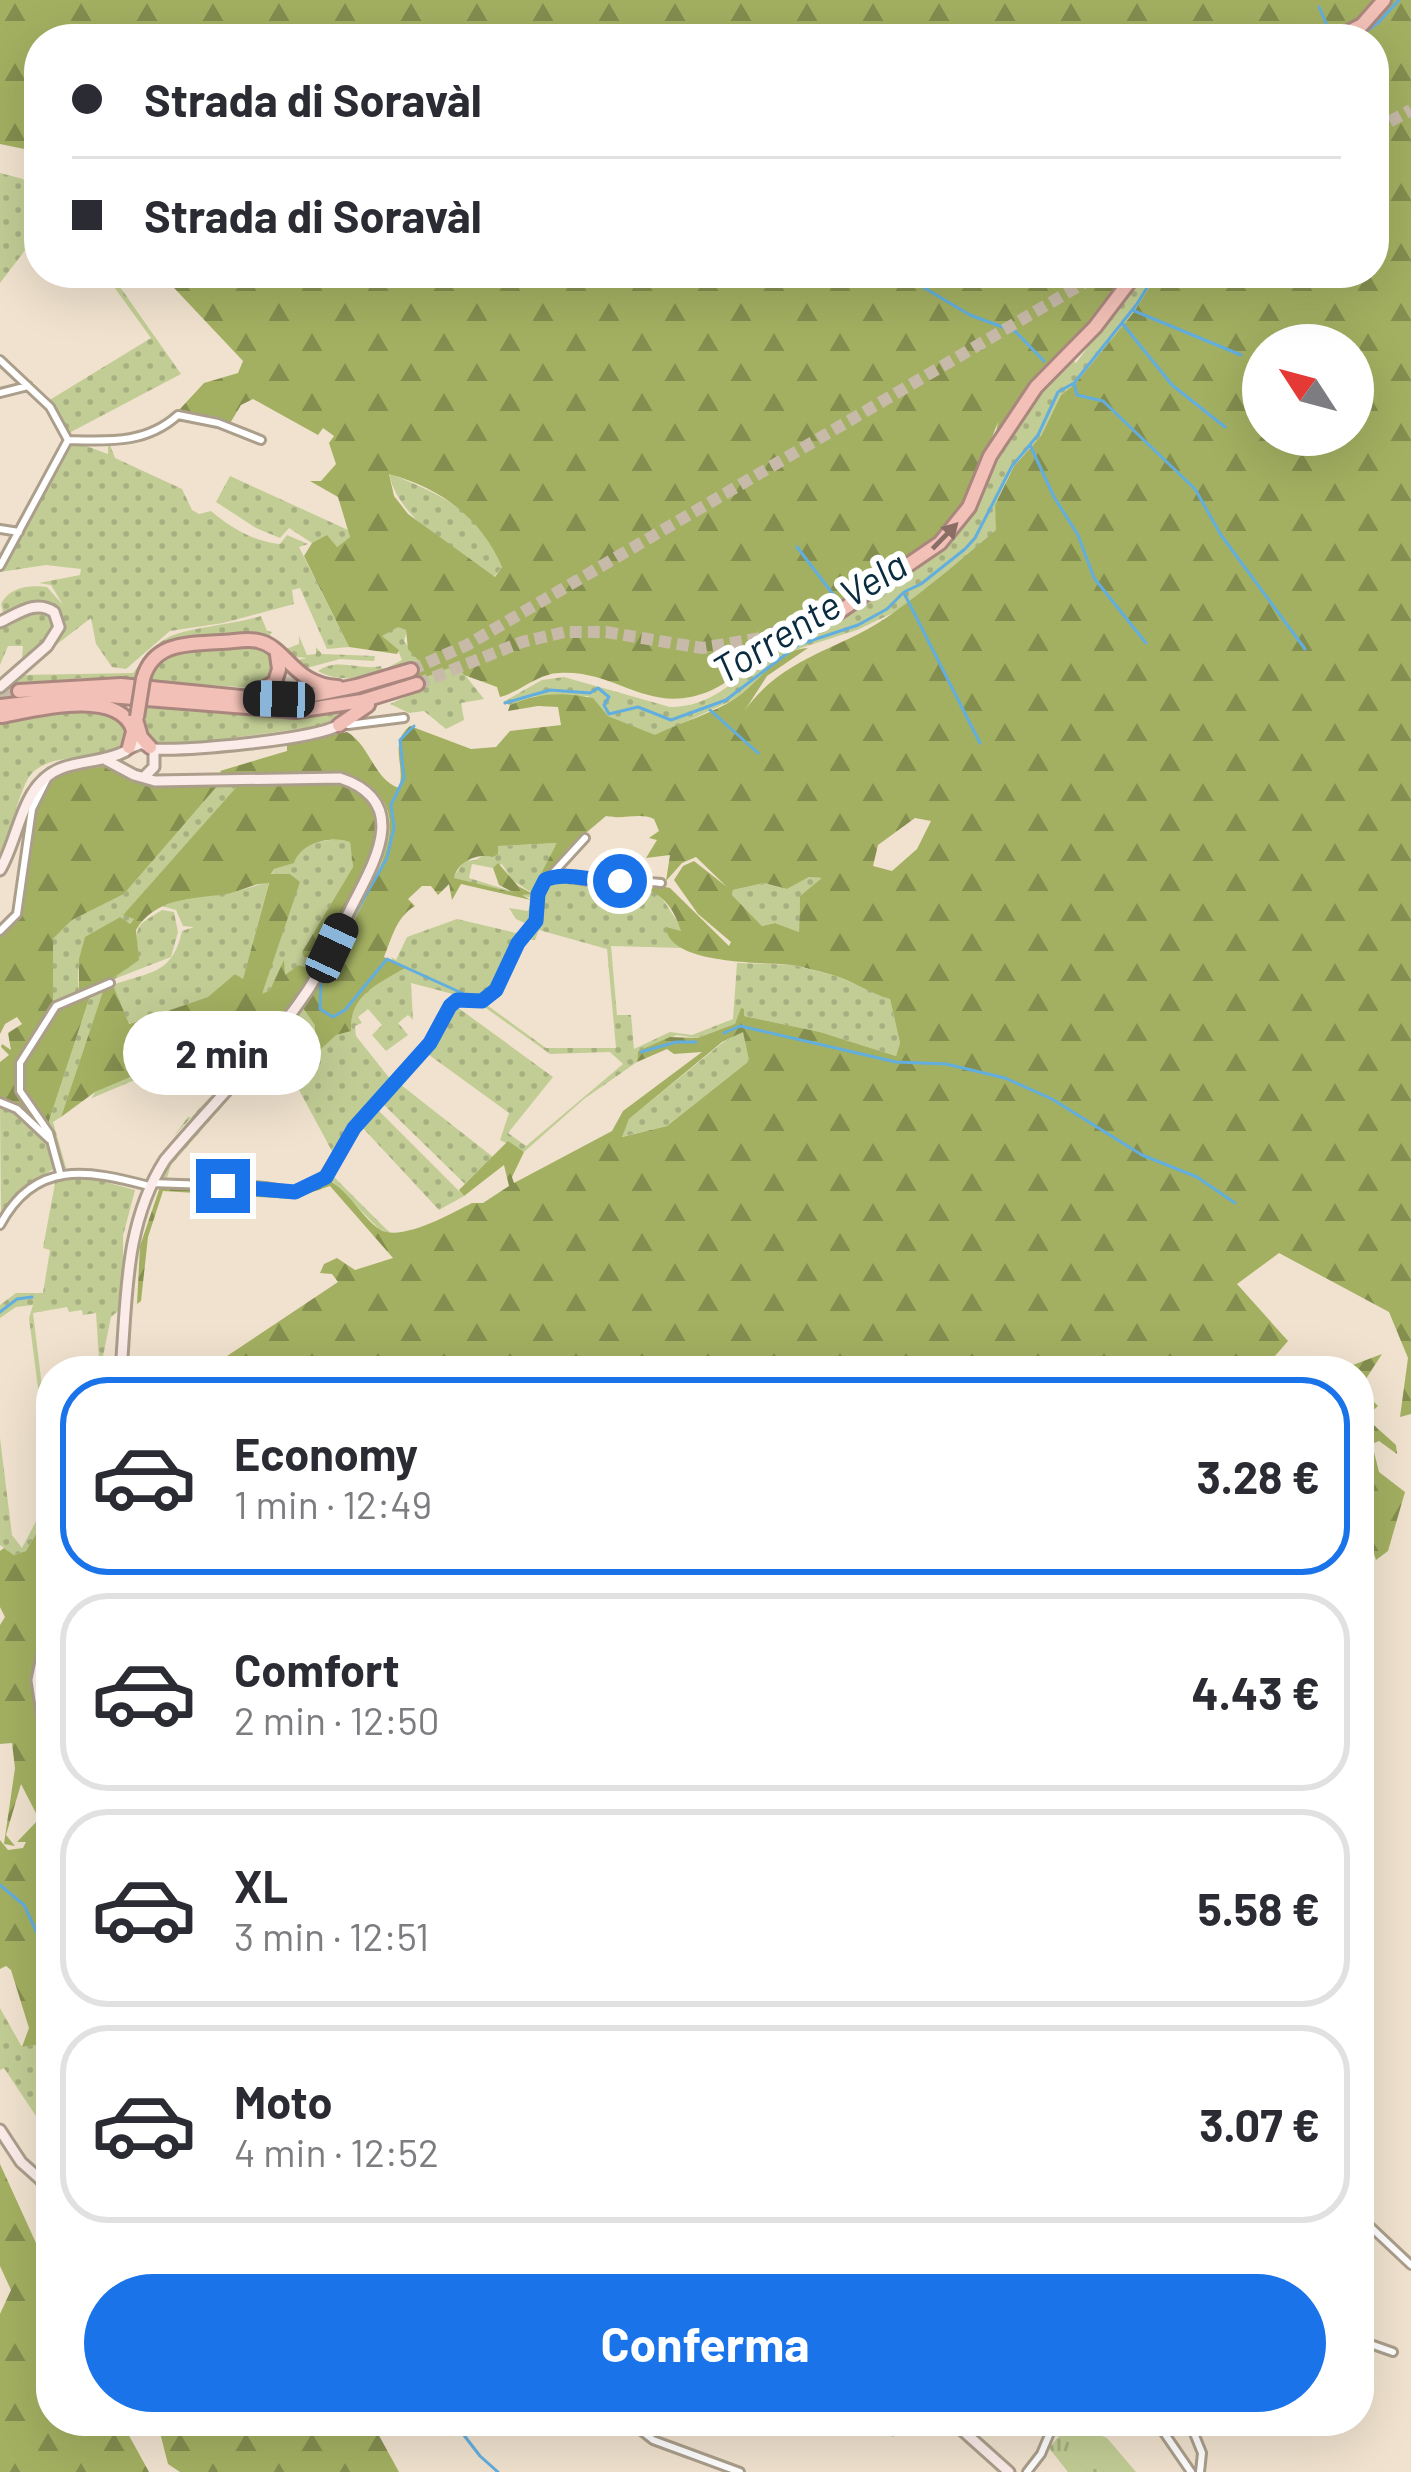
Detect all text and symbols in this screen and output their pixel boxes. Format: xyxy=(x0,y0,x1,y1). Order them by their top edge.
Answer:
text: Strada di Soravàl xyxy=(144,72,482,126)
text: Strada di Soravàl xyxy=(144,188,482,242)
north arrow xyxy=(1242,324,1374,456)
map controls xyxy=(1242,324,1374,456)
one-way arrow xyxy=(930,522,958,551)
water label: Torrente Vela xyxy=(703,540,915,692)
car xyxy=(242,680,316,718)
route start xyxy=(593,854,647,908)
car xyxy=(300,908,364,988)
callout: 2 min xyxy=(124,1012,322,1096)
text: 2 min xyxy=(175,1029,269,1076)
route end xyxy=(196,1159,250,1213)
icon: car xyxy=(90,1422,198,1530)
text: Economy xyxy=(234,1426,418,1480)
text: 3.28 € xyxy=(1196,1449,1320,1503)
text: 1 min · 12:49 xyxy=(234,1480,432,1527)
icon: car xyxy=(90,1638,198,1746)
text: Comfort xyxy=(234,1642,400,1696)
text: 4.43 € xyxy=(1192,1665,1320,1719)
text: 2 min · 12:50 xyxy=(234,1696,440,1743)
icon: car xyxy=(90,1854,198,1962)
text: XL xyxy=(234,1858,288,1912)
text: 5.58 € xyxy=(1197,1881,1320,1935)
text: 3 min · 12:51 xyxy=(234,1912,429,1959)
icon: car xyxy=(90,2070,198,2178)
text: Moto xyxy=(234,2074,332,2128)
text: 3.07 € xyxy=(1199,2097,1320,2151)
text: 4 min · 12:52 xyxy=(234,2128,439,2175)
button: Conferma xyxy=(84,2274,1326,2412)

